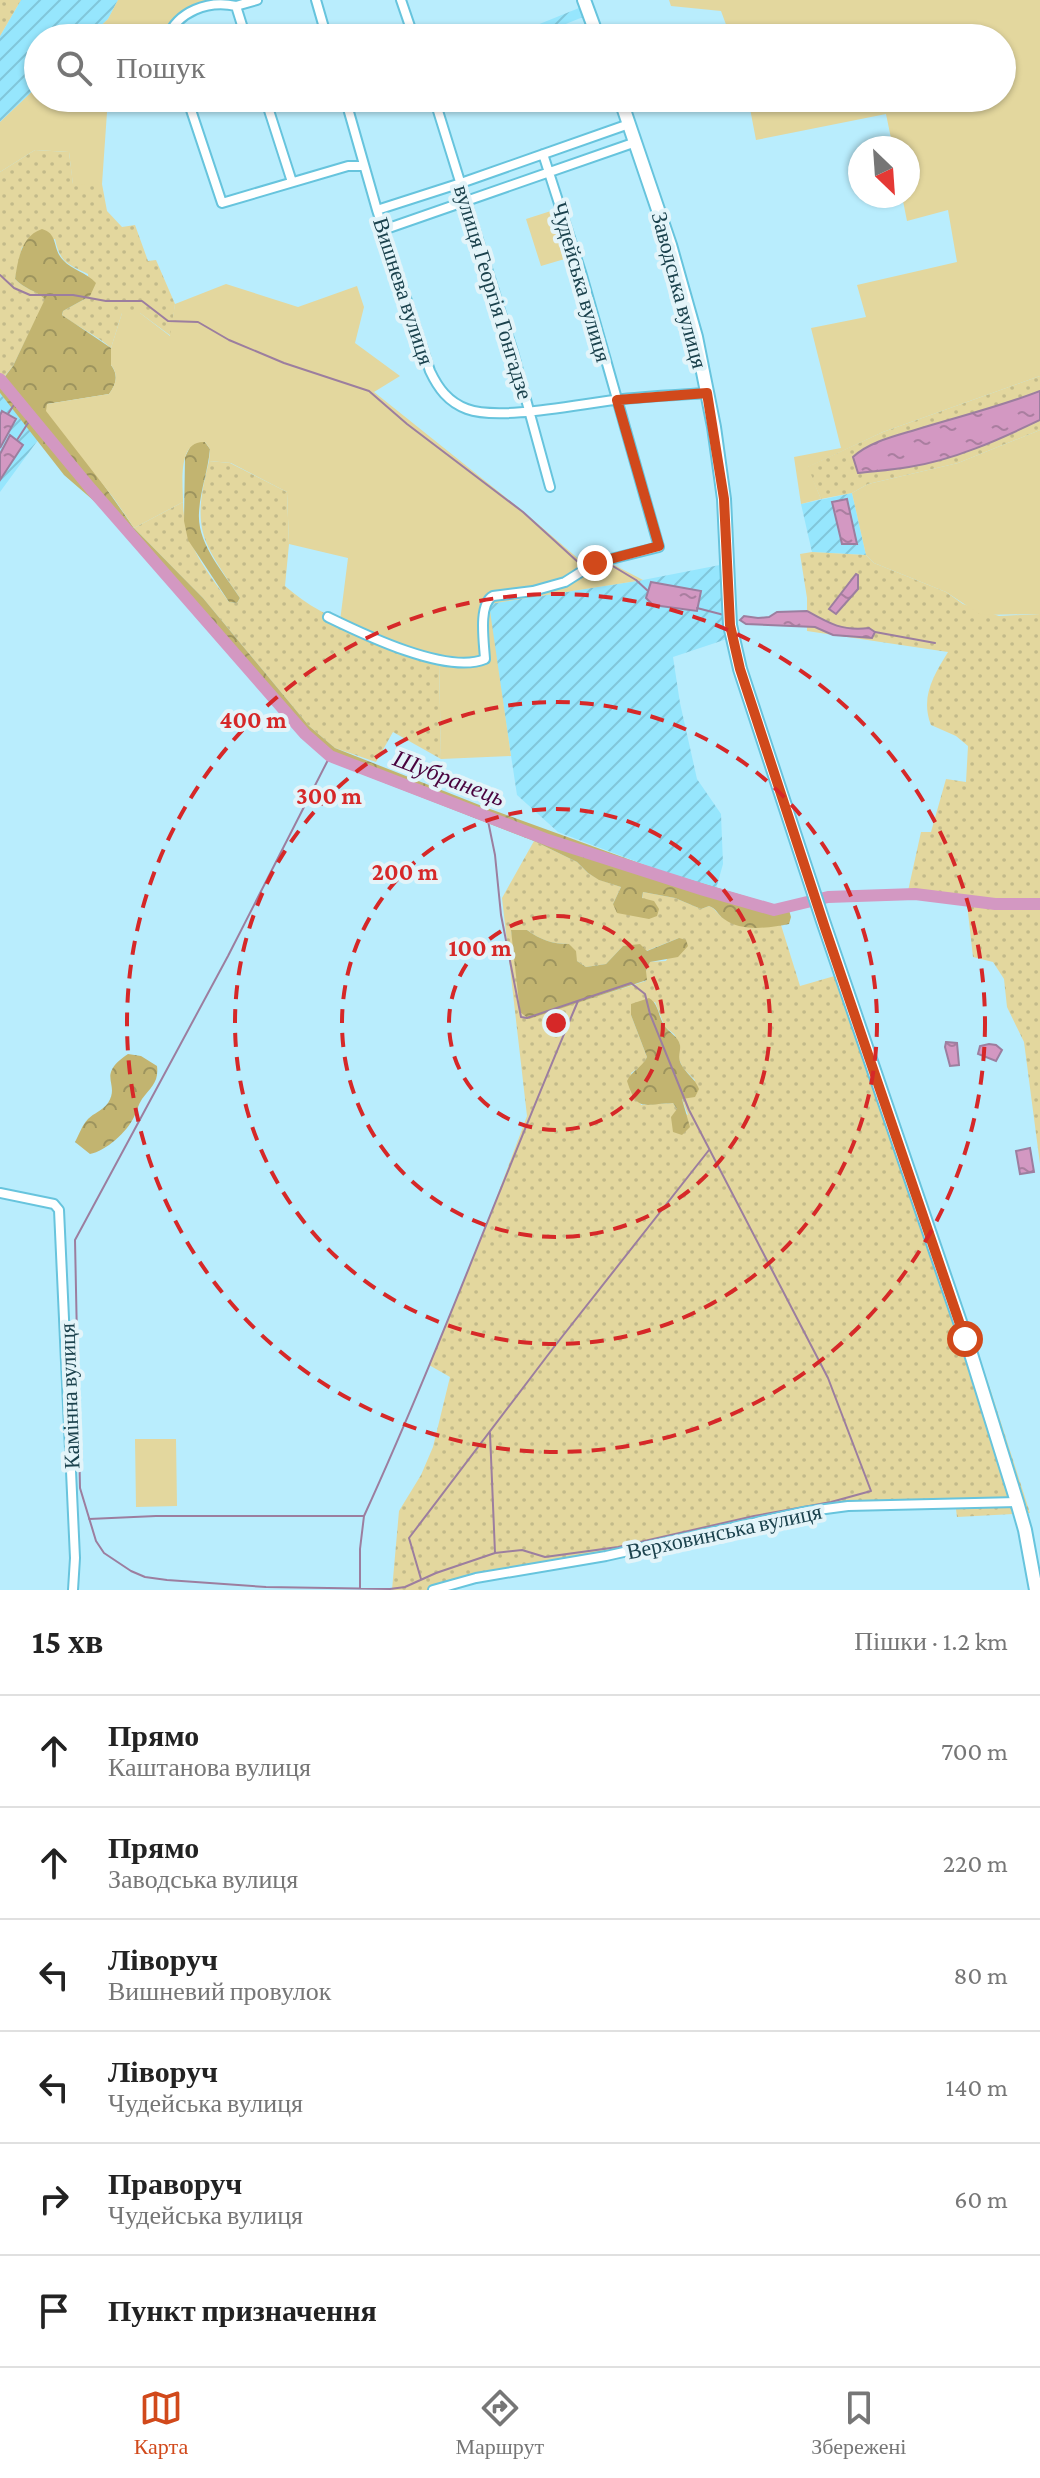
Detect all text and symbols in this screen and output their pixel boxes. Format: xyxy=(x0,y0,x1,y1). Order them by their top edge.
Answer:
search box xyxy=(24,24,1016,112)
icon: search xyxy=(52,46,96,90)
text: Пошук xyxy=(116,51,205,84)
north arrow xyxy=(848,136,920,208)
street label: вулиця Георгія Гонгадзе xyxy=(449,182,538,402)
street label: Чудейська вулиця xyxy=(547,199,616,365)
street label: Заводська вулиця xyxy=(647,209,712,371)
street label: Вишнева вулиця xyxy=(368,214,439,368)
route end xyxy=(577,545,613,581)
text: 400 m xyxy=(219,706,287,733)
water label: Шубранець xyxy=(389,744,509,811)
text: 300 m xyxy=(296,782,363,809)
text: 200 m xyxy=(372,858,439,885)
text: 100 m xyxy=(448,934,512,961)
centre of rings xyxy=(542,1009,570,1037)
route start xyxy=(947,1321,983,1357)
street label: Камінна вулиця xyxy=(54,1323,85,1469)
street label: Верховинська вулиця xyxy=(624,1499,824,1564)
text: 15 хв xyxy=(32,1623,103,1660)
text: Пішки · 1.2 km xyxy=(854,1627,1008,1656)
text: Прямо xyxy=(108,1719,199,1752)
icon: ahead xyxy=(32,1729,76,1773)
text: 700 m xyxy=(941,1737,1008,1766)
text: Каштанова вулиця xyxy=(108,1753,311,1782)
text: Прямо xyxy=(108,1831,199,1864)
icon: ahead xyxy=(32,1841,76,1885)
text: 220 m xyxy=(943,1849,1008,1878)
text: Заводська вулиця xyxy=(108,1865,298,1894)
text: Ліворуч xyxy=(108,1943,218,1976)
icon: left xyxy=(32,1953,76,1997)
text: 80 m xyxy=(954,1961,1008,1990)
text: Вишневий провулок xyxy=(108,1977,331,2006)
text: Ліворуч xyxy=(108,2055,218,2088)
icon: left xyxy=(32,2065,76,2109)
text: 140 m xyxy=(946,2073,1008,2102)
text: Чудейська вулиця xyxy=(108,2089,303,2118)
text: Праворуч xyxy=(108,2167,242,2200)
icon: right xyxy=(32,2177,76,2221)
text: 60 m xyxy=(954,2185,1008,2214)
text: Чудейська вулиця xyxy=(108,2201,303,2230)
icon: arrive xyxy=(32,2289,76,2333)
text: Пункт призначення xyxy=(108,2294,377,2327)
tab: Карта xyxy=(134,2386,188,2460)
tab: Маршрут xyxy=(455,2386,544,2460)
tab: Збережені xyxy=(811,2386,906,2460)

